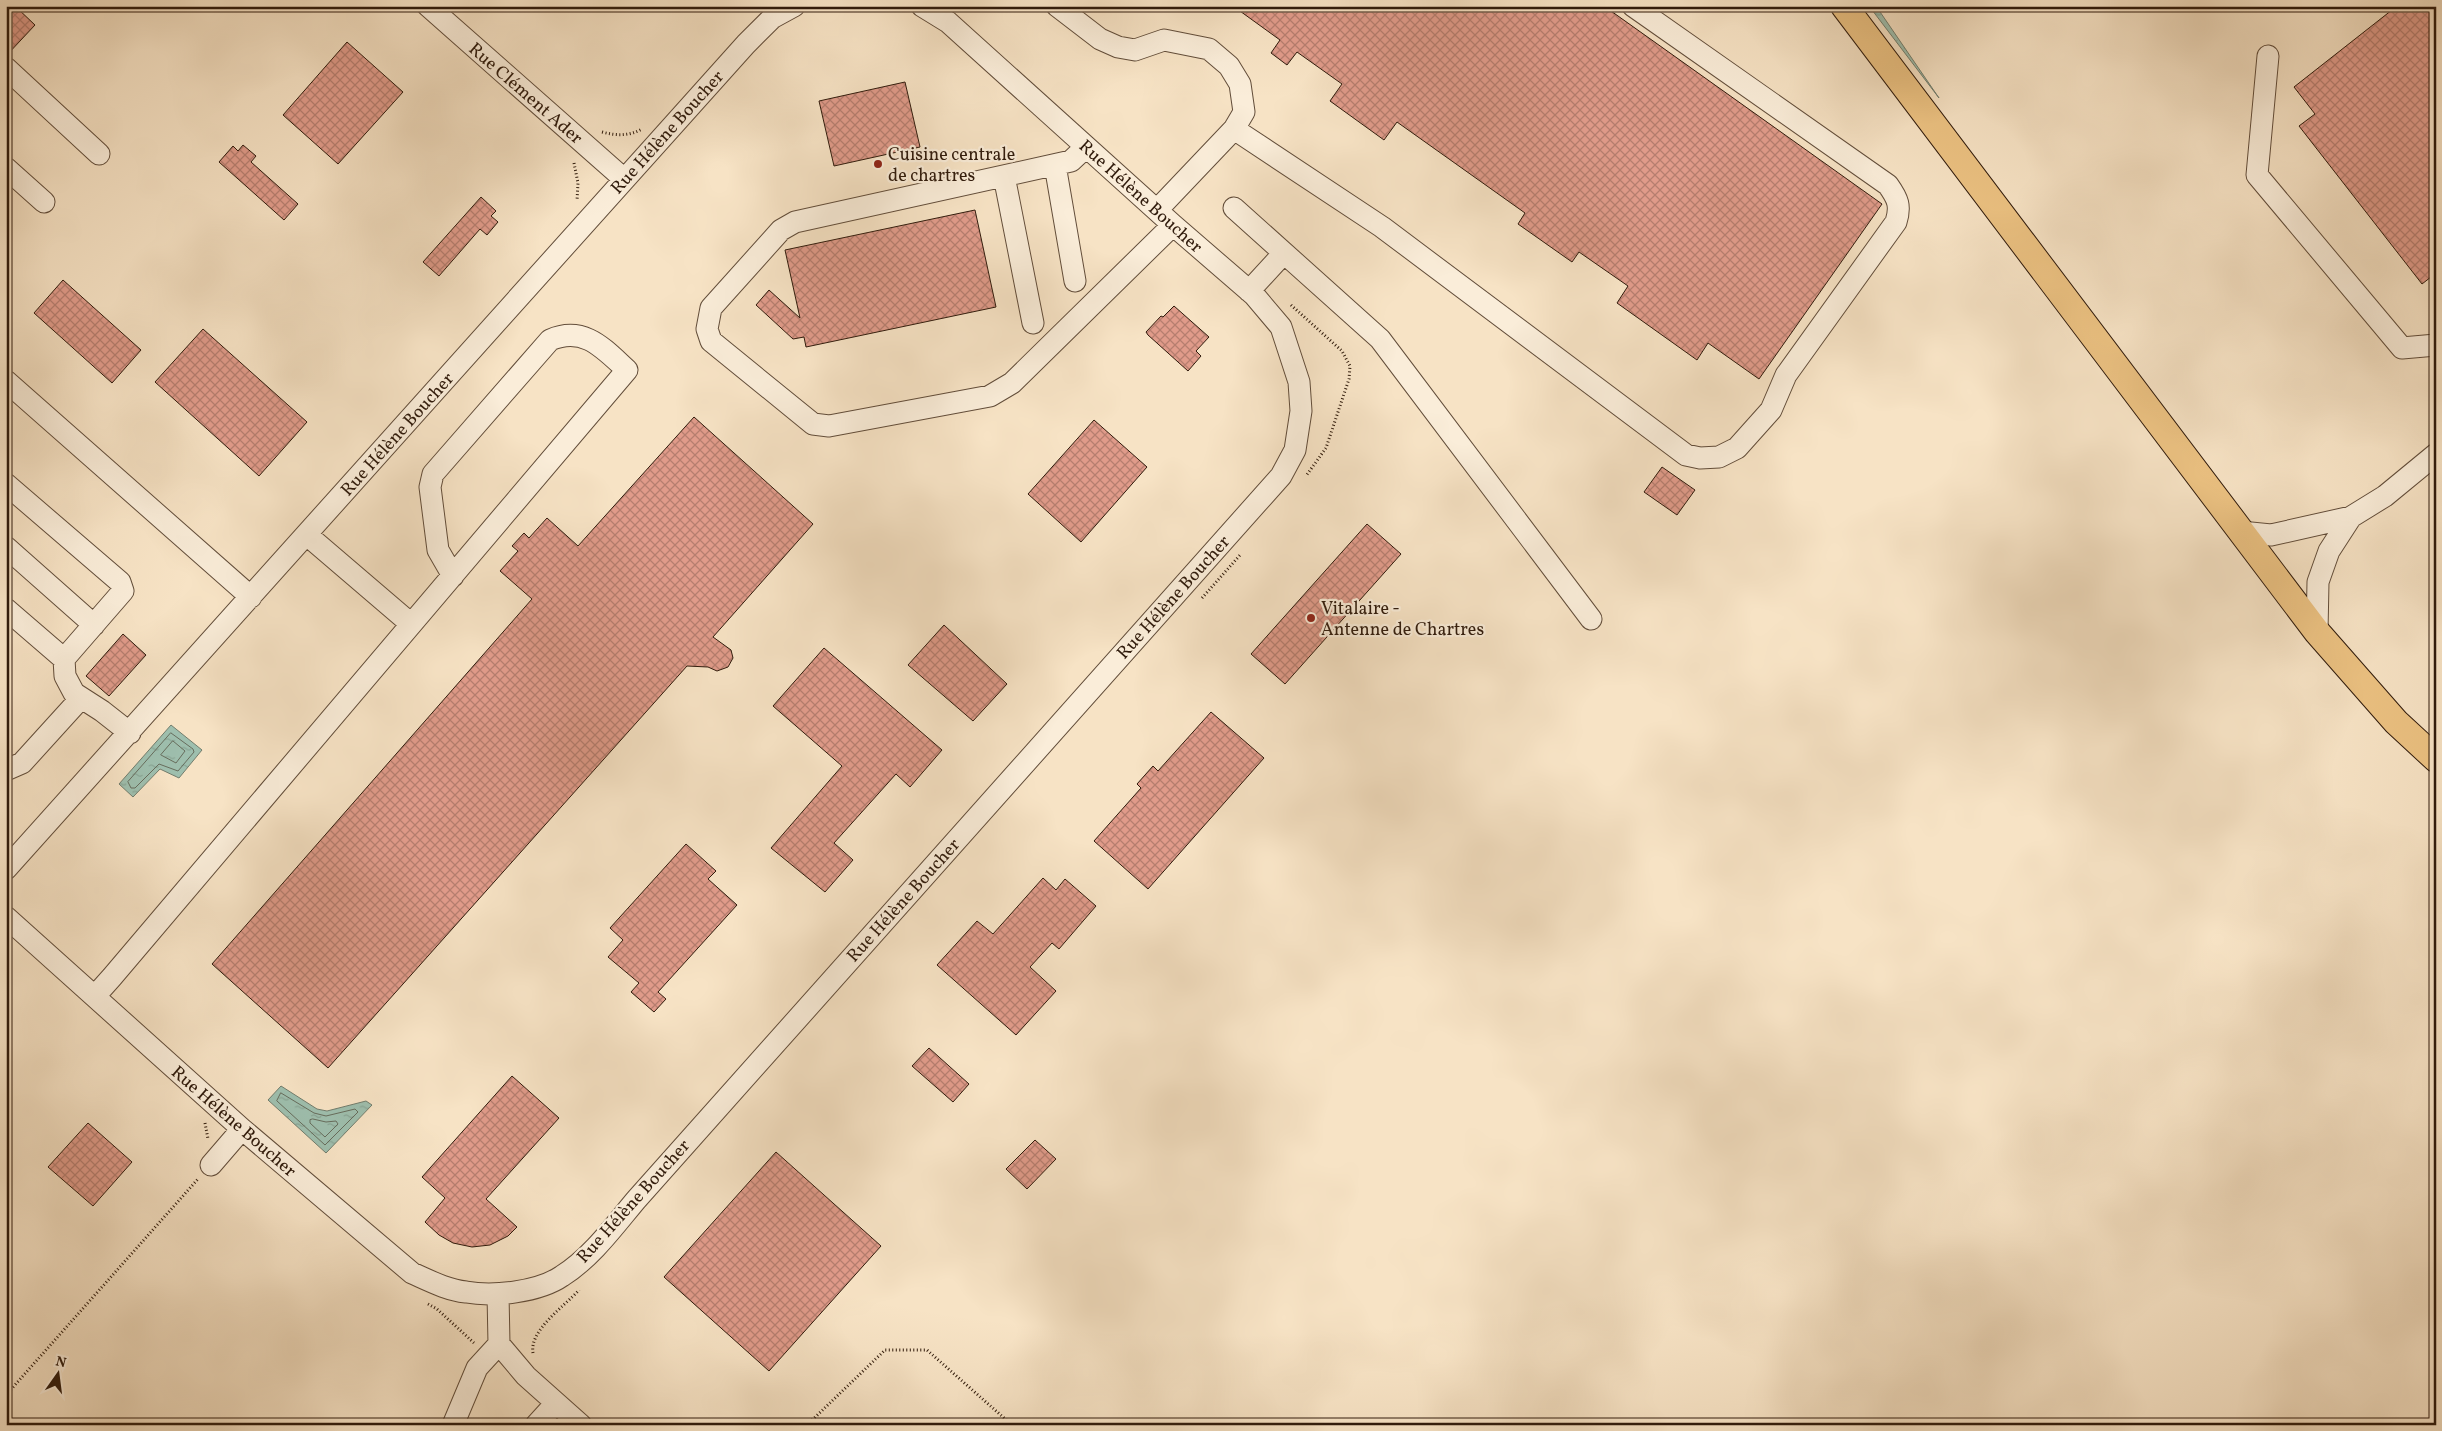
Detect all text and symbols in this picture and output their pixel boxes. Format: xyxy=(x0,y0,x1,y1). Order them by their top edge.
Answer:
street label: Rue Clément Ader xyxy=(462,37,588,151)
street label: Rue Hélène Boucher xyxy=(606,65,731,200)
street label: Rue Hélène Boucher xyxy=(1073,135,1208,260)
place label: Cuisine centrale de chartres xyxy=(888,143,1015,189)
marker: Cuisine centrale de chartres xyxy=(872,158,884,170)
street label: Rue Hélène Boucher xyxy=(336,367,461,502)
street label: Rue Hélène Boucher xyxy=(1112,530,1237,665)
place label: Vitalaire - Antenne de Chartres xyxy=(1321,597,1484,643)
marker: Vitalaire - Antenne de Chartres xyxy=(1305,612,1317,624)
street label: Rue Hélène Boucher xyxy=(842,833,967,968)
street label: Rue Hélène Boucher xyxy=(165,1061,301,1184)
street label: Rue Hélène Boucher xyxy=(572,1134,697,1269)
north arrow xyxy=(32,1348,82,1398)
text: N xyxy=(54,1352,68,1373)

